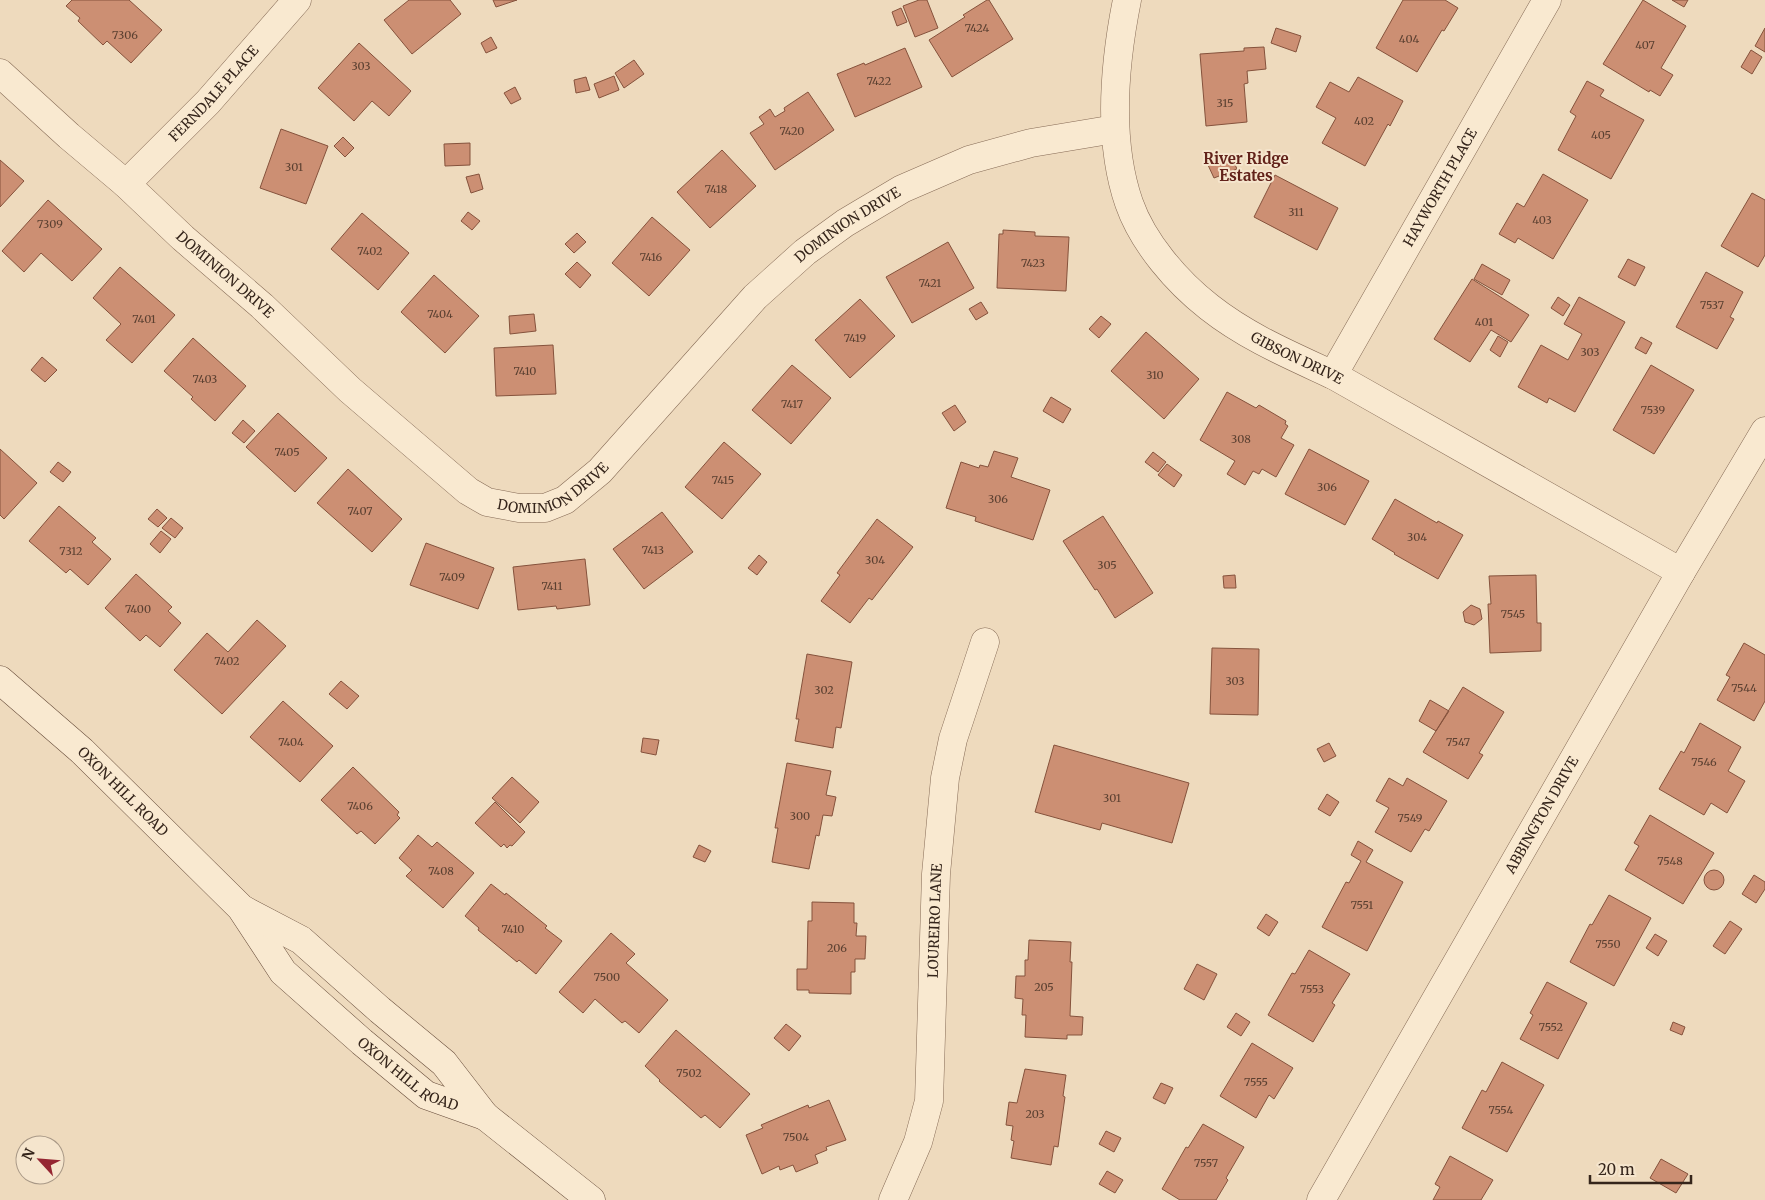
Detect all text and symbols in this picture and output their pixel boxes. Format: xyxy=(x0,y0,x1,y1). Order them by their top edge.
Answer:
house number: 7424 xyxy=(965,21,989,35)
house number: 7306 xyxy=(112,28,138,42)
house number: 404 xyxy=(1399,32,1419,46)
house number: 407 xyxy=(1635,38,1655,52)
street label: FERNDALE PLACE xyxy=(165,42,262,145)
house number: 303 xyxy=(351,59,371,73)
house number: 7422 xyxy=(867,74,891,88)
house number: 315 xyxy=(1217,96,1233,110)
house number: 402 xyxy=(1354,114,1374,128)
house number: 7420 xyxy=(780,124,804,138)
street label: HAYWORTH PLACE xyxy=(1399,125,1481,250)
house number: 405 xyxy=(1591,128,1611,142)
district label: River Ridge Estates xyxy=(1203,149,1289,185)
house number: 301 xyxy=(285,160,303,174)
house number: 7418 xyxy=(705,182,728,196)
street label: DOMINION DRIVE xyxy=(791,183,904,266)
house number: 311 xyxy=(1288,205,1304,219)
house number: 403 xyxy=(1532,213,1552,227)
house number: 7309 xyxy=(37,217,63,231)
street label: DOMINION DRIVE xyxy=(172,227,278,322)
house number: 7402 xyxy=(357,244,383,258)
house number: 7416 xyxy=(640,250,663,264)
house number: 7423 xyxy=(1021,256,1045,270)
house number: 7421 xyxy=(919,276,941,290)
house number: 7537 xyxy=(1700,298,1724,312)
house number: 7404 xyxy=(427,307,453,321)
house number: 7401 xyxy=(132,312,156,326)
house number: 401 xyxy=(1475,315,1493,329)
street label: GIBSON DRIVE xyxy=(1247,328,1347,388)
house number: 7419 xyxy=(844,331,867,345)
house number: 303 xyxy=(1580,345,1600,359)
house number: 7410 xyxy=(514,364,536,378)
house number: 310 xyxy=(1146,368,1164,382)
house number: 7403 xyxy=(193,372,217,386)
house number: 7417 xyxy=(781,397,803,411)
house number: 7539 xyxy=(1641,403,1666,417)
house number: 308 xyxy=(1231,432,1251,446)
house number: 7405 xyxy=(274,445,300,459)
street label: DOMINION DRIVE xyxy=(496,458,613,517)
house number: 7415 xyxy=(712,473,734,487)
house number: 306 xyxy=(1317,480,1337,494)
house number: 306 xyxy=(988,492,1008,506)
house number: 7407 xyxy=(347,504,373,518)
house number: 304 xyxy=(1407,530,1427,544)
house number: 7413 xyxy=(642,543,664,557)
house number: 7312 xyxy=(59,544,83,558)
house number: 304 xyxy=(865,553,885,567)
house number: 305 xyxy=(1097,558,1117,572)
house number: 7409 xyxy=(439,570,465,584)
house number: 7411 xyxy=(542,579,562,593)
house number: 7400 xyxy=(125,602,151,616)
house number: 7545 xyxy=(1501,607,1525,621)
house number: 7402 xyxy=(214,654,240,668)
house number: 303 xyxy=(1225,674,1245,688)
house number: 7544 xyxy=(1731,681,1757,695)
house number: 302 xyxy=(814,683,834,697)
house number: 7404 xyxy=(278,735,304,749)
house number: 7547 xyxy=(1446,735,1470,749)
street label: OXON HILL ROAD xyxy=(74,743,172,840)
street label: ABBINGTON DRIVE xyxy=(1501,753,1583,877)
house number: 7546 xyxy=(1691,755,1717,769)
house number: 301 xyxy=(1103,791,1121,805)
house number: 7406 xyxy=(347,799,373,813)
house number: 300 xyxy=(790,809,810,823)
house number: 7549 xyxy=(1398,811,1423,825)
house number: 7548 xyxy=(1657,854,1683,868)
street label: LOUREIRO LANE xyxy=(924,862,946,978)
house number: 7408 xyxy=(428,864,454,878)
house number: 7551 xyxy=(1351,898,1373,912)
house number: 7410 xyxy=(502,922,524,936)
house number: 7550 xyxy=(1595,937,1621,951)
house number: 206 xyxy=(827,941,847,955)
house number: 7500 xyxy=(594,970,620,984)
house number: 205 xyxy=(1034,980,1054,994)
house number: 7553 xyxy=(1300,982,1324,996)
house number: 7552 xyxy=(1539,1020,1563,1034)
street label: OXON HILL ROAD xyxy=(354,1033,461,1115)
house number: 7502 xyxy=(676,1066,702,1080)
house number: 7555 xyxy=(1244,1075,1268,1089)
house number: 7554 xyxy=(1489,1103,1514,1117)
house number: 203 xyxy=(1025,1107,1045,1121)
house number: 7504 xyxy=(783,1130,809,1144)
north arrow xyxy=(15,1135,65,1185)
text: N xyxy=(18,1145,39,1163)
scale bar xyxy=(1590,1152,1691,1184)
house number: 7557 xyxy=(1194,1156,1218,1170)
text: 20 m xyxy=(1598,1160,1635,1179)

